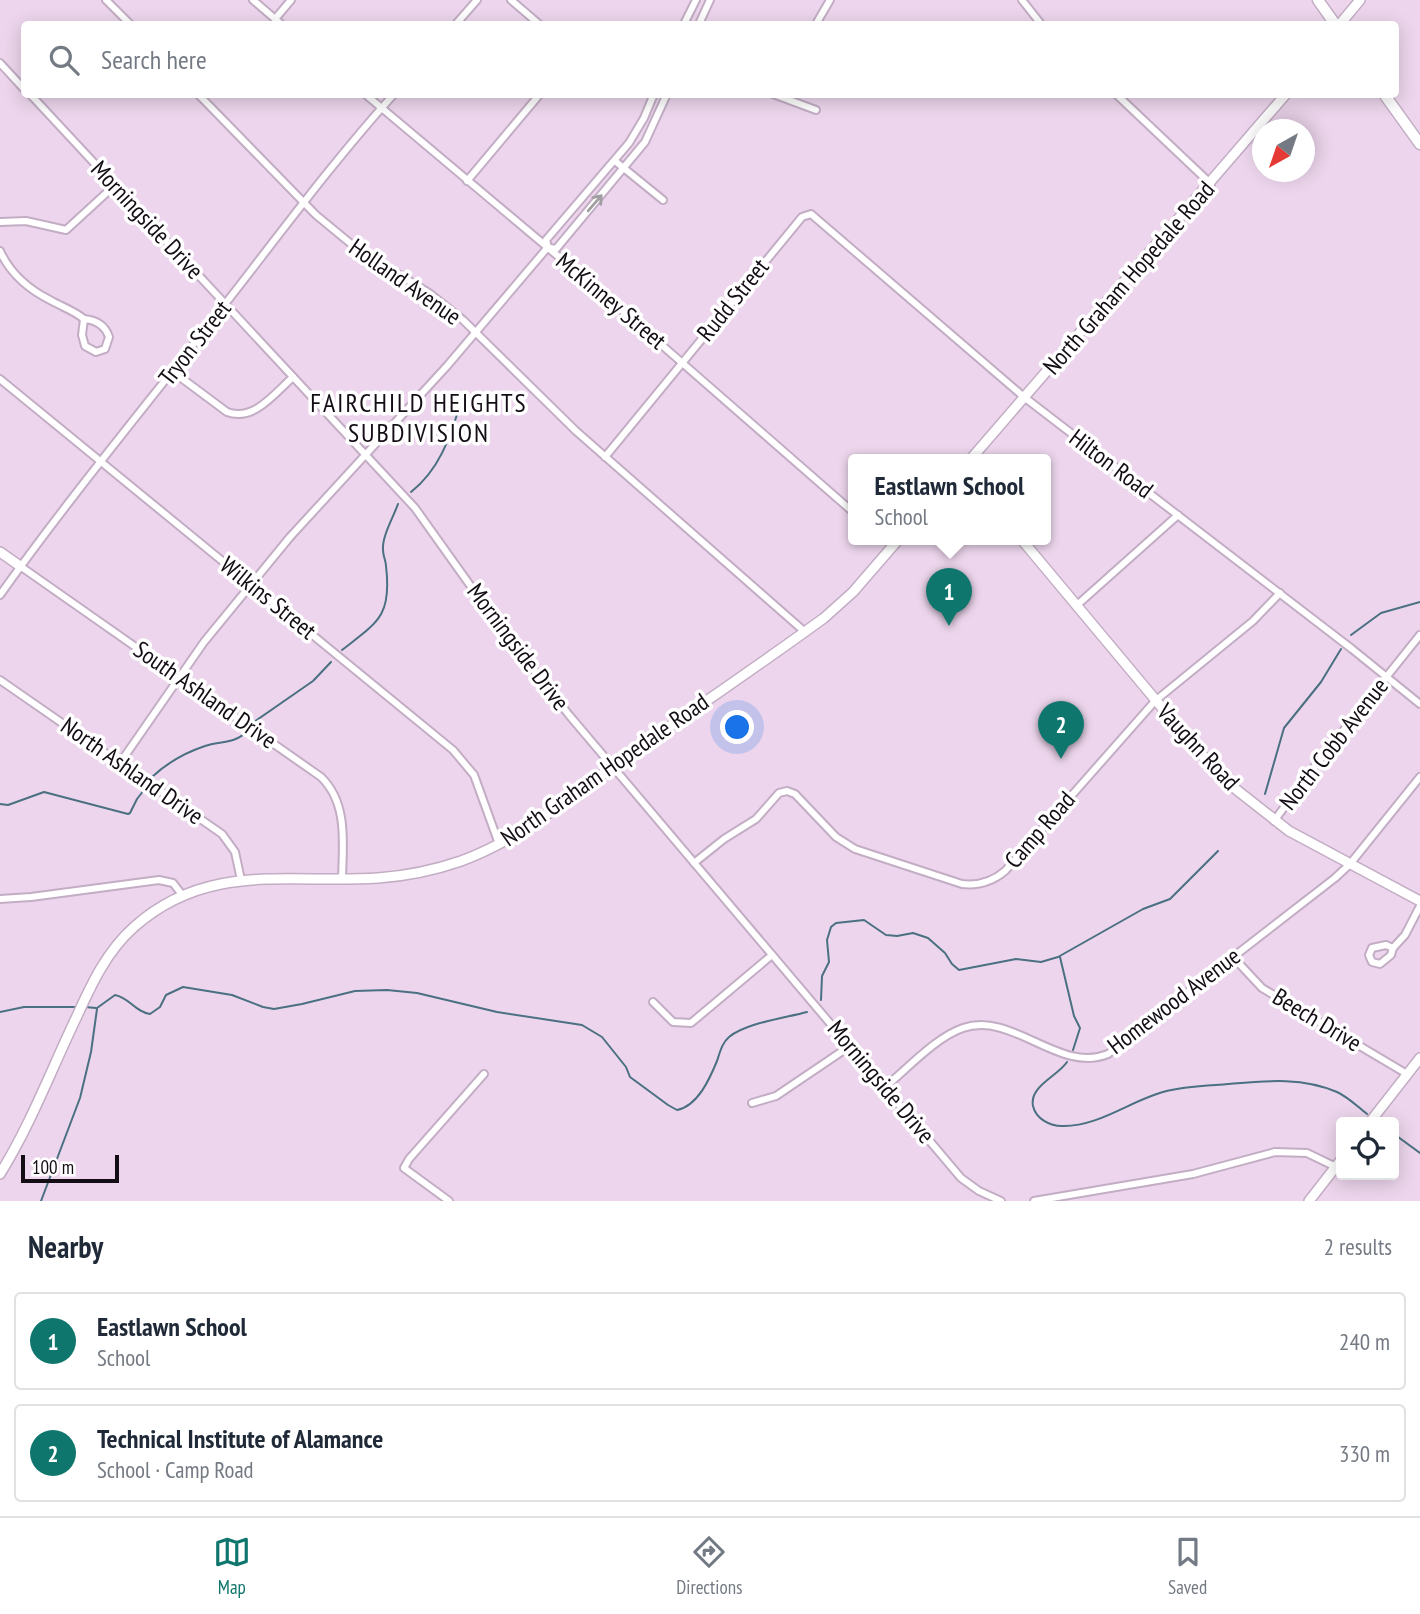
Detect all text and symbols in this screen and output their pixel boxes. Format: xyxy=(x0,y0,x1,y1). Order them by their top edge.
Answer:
search box xyxy=(21,21,1399,98)
icon: search xyxy=(45,41,83,79)
text: Search here xyxy=(101,43,207,76)
north arrow xyxy=(1252,119,1315,182)
street label: Morningside Drive xyxy=(84,154,210,286)
street label: North Graham Hopedale Road xyxy=(1036,174,1221,381)
one-way arrow xyxy=(587,194,603,212)
street label: Holland Avenue xyxy=(343,232,467,332)
street label: McKinney Street xyxy=(550,246,673,356)
street label: Rudd Street xyxy=(690,252,776,347)
street label: Tryon Street xyxy=(152,293,238,392)
district label: FAIRCHILD HEIGHTS SUBDIVISION xyxy=(310,386,528,449)
street label: Hilton Road xyxy=(1063,422,1159,505)
popup xyxy=(848,454,1051,545)
text: Eastlawn School xyxy=(875,469,1024,502)
text: School xyxy=(875,502,928,531)
street label: Wilkins Street xyxy=(214,549,323,646)
pin: 1 xyxy=(926,568,972,626)
street label: Morningside Drive xyxy=(461,577,576,716)
street label: South Ashland Drive xyxy=(128,634,283,755)
street label: North Cobb Avenue xyxy=(1272,671,1395,816)
street label: North Graham Hopedale Road xyxy=(495,686,715,853)
street label: Vaughn Road xyxy=(1150,696,1246,797)
pin: 2 xyxy=(1038,701,1084,759)
street label: North Ashland Drive xyxy=(55,710,210,831)
your location xyxy=(720,710,754,744)
street label: Camp Road xyxy=(998,785,1082,875)
street label: Homewood Avenue xyxy=(1101,940,1246,1061)
street label: Beech Drive xyxy=(1267,981,1367,1058)
street label: Morningside Drive xyxy=(821,1014,942,1150)
map controls xyxy=(1336,1117,1399,1180)
button: locate xyxy=(1336,1117,1399,1180)
scale bar xyxy=(21,1152,119,1184)
text: 100 m xyxy=(32,1155,74,1179)
text: Nearby xyxy=(28,1227,103,1266)
text: 2 results xyxy=(1324,1232,1392,1261)
text: Eastlawn School xyxy=(97,1310,247,1343)
text: 1 xyxy=(48,1327,59,1356)
text: 240 m xyxy=(1339,1327,1390,1356)
text: School xyxy=(97,1343,150,1372)
text: Technical Institute of Alamance xyxy=(97,1422,383,1455)
text: 2 xyxy=(48,1439,59,1468)
text: 330 m xyxy=(1339,1439,1390,1468)
text: School · Camp Road xyxy=(97,1455,254,1484)
tab: Map xyxy=(213,1533,251,1599)
tab: Directions xyxy=(676,1533,742,1599)
tab: Saved xyxy=(1168,1533,1207,1599)

